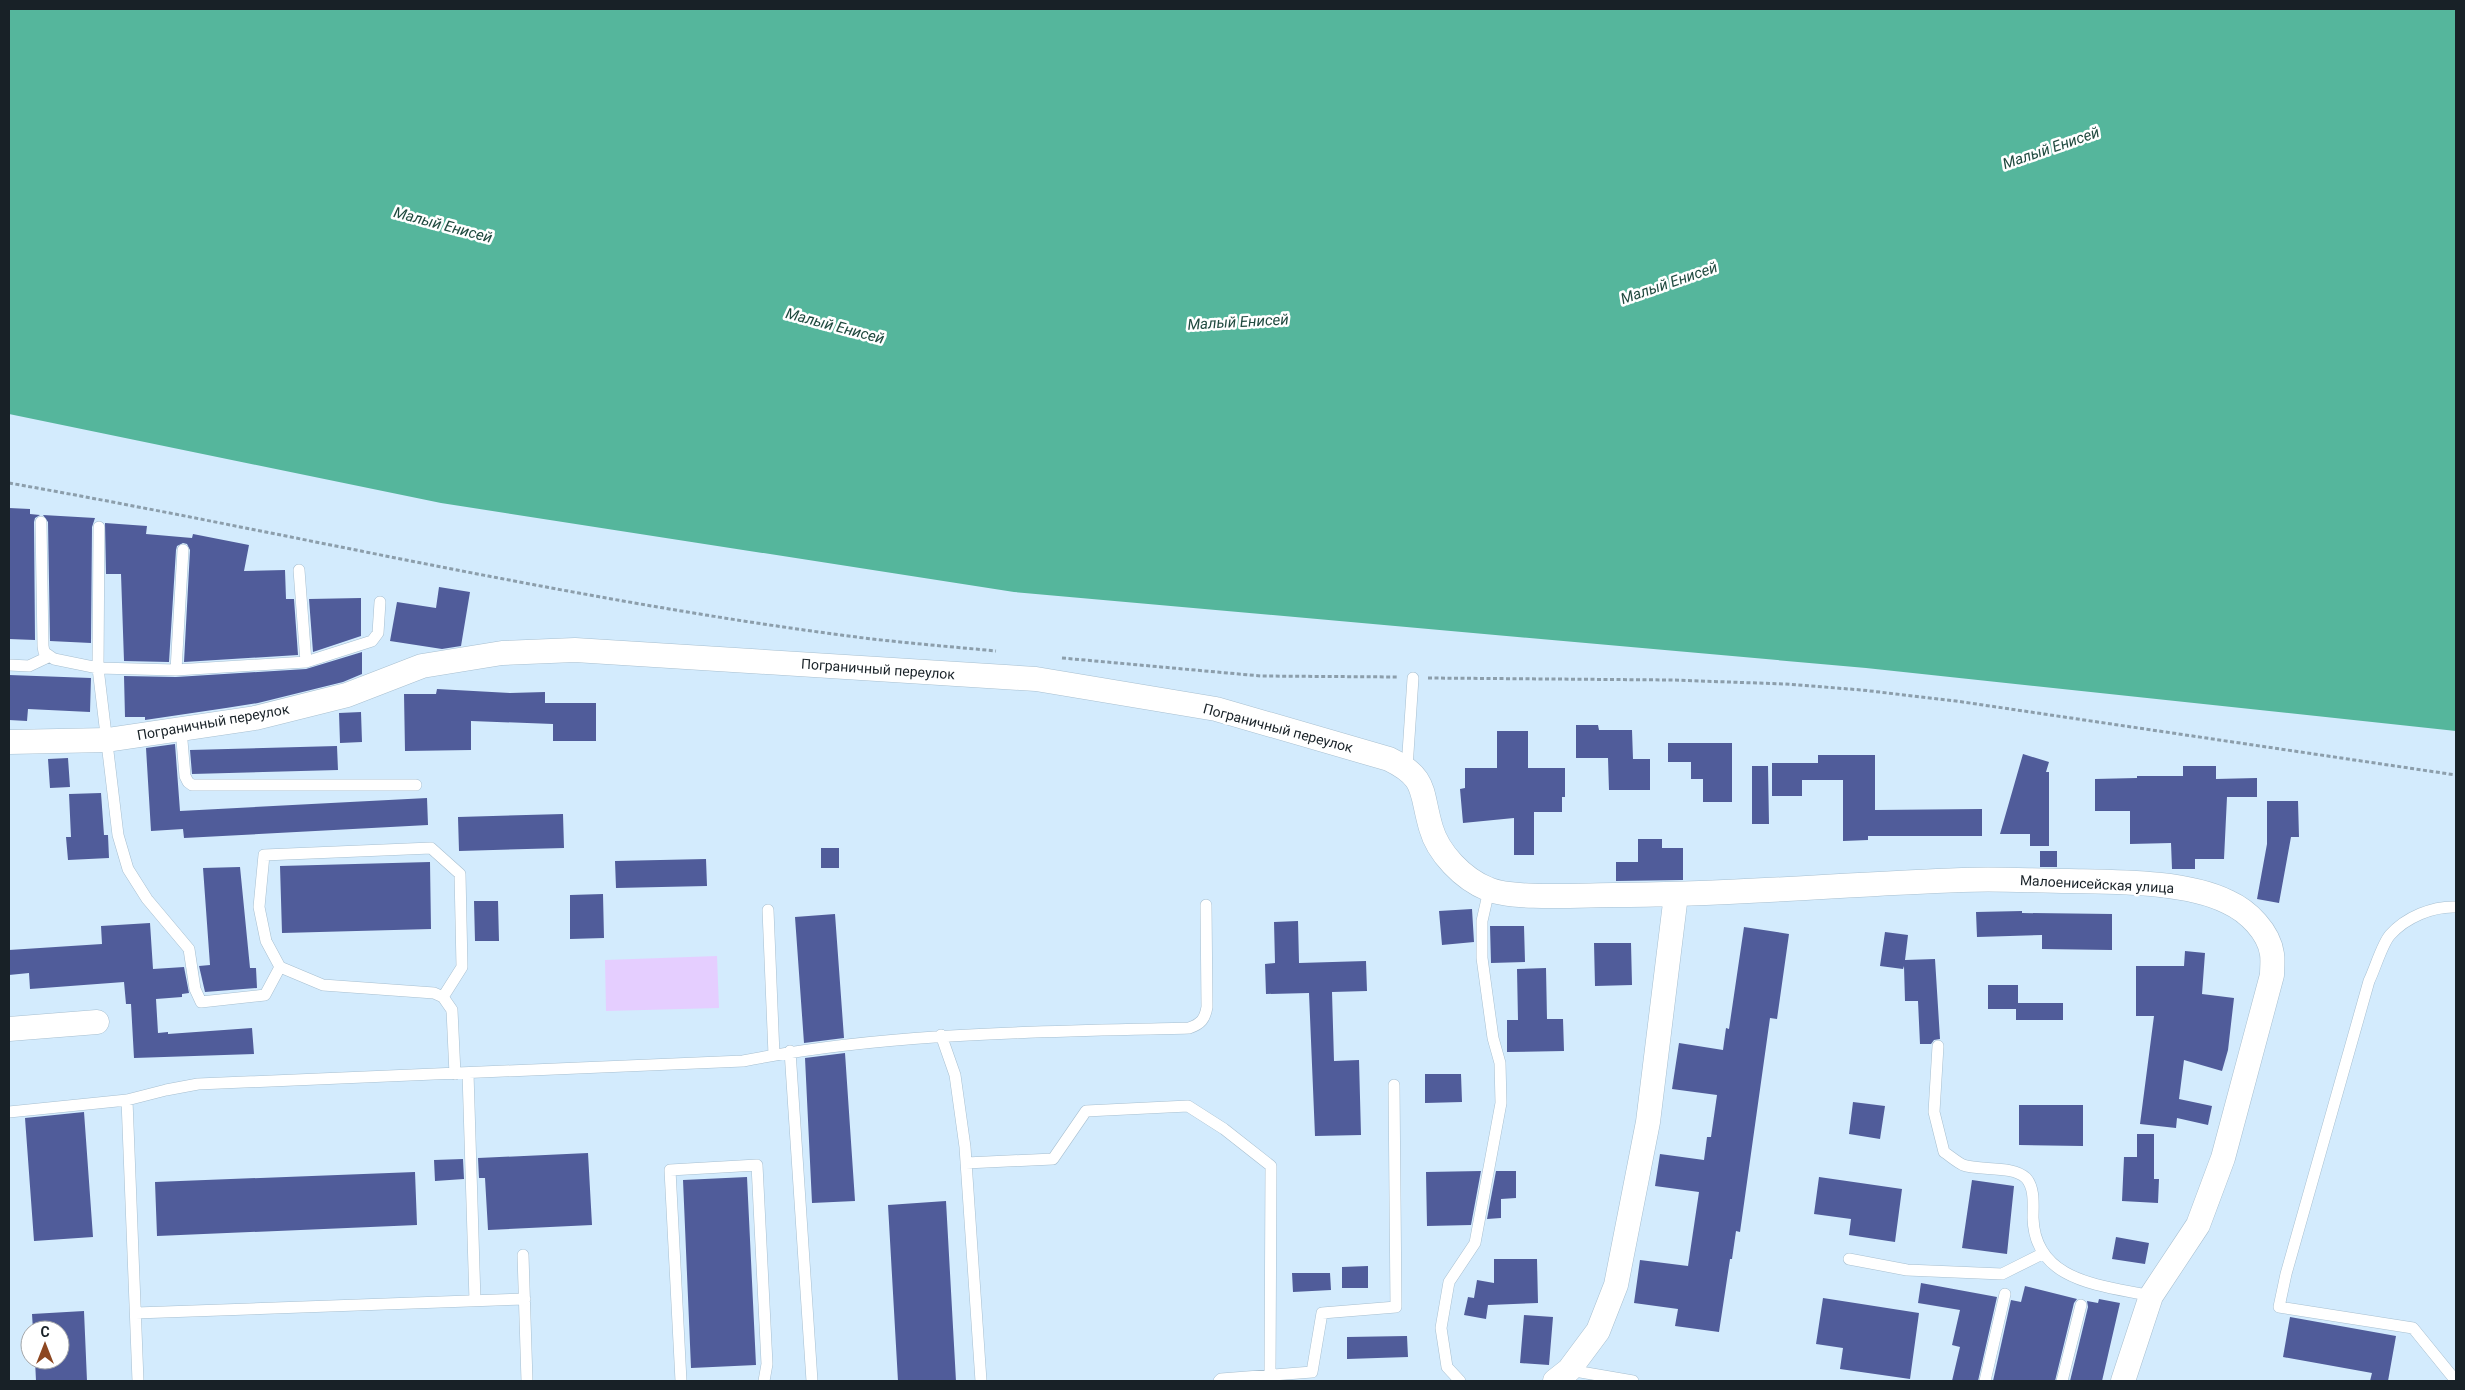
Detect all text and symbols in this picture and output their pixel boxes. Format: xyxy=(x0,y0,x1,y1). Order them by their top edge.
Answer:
water label: Малый Енисей xyxy=(2000,123,2102,173)
water label: Малый Енисей xyxy=(392,203,494,247)
water label: Малый Енисей xyxy=(1618,258,1720,308)
water label: Малый Енисей xyxy=(784,304,886,348)
water label: Малый Енисей xyxy=(1187,310,1289,334)
street label: Пограничный переулок xyxy=(800,656,956,682)
street label: Пограничный переулок xyxy=(1201,700,1355,756)
street label: Пограничный переулок xyxy=(136,701,291,743)
street label: Малоенисейская улица xyxy=(2019,872,2175,896)
north arrow xyxy=(20,1320,70,1370)
text: С xyxy=(40,1324,50,1340)

